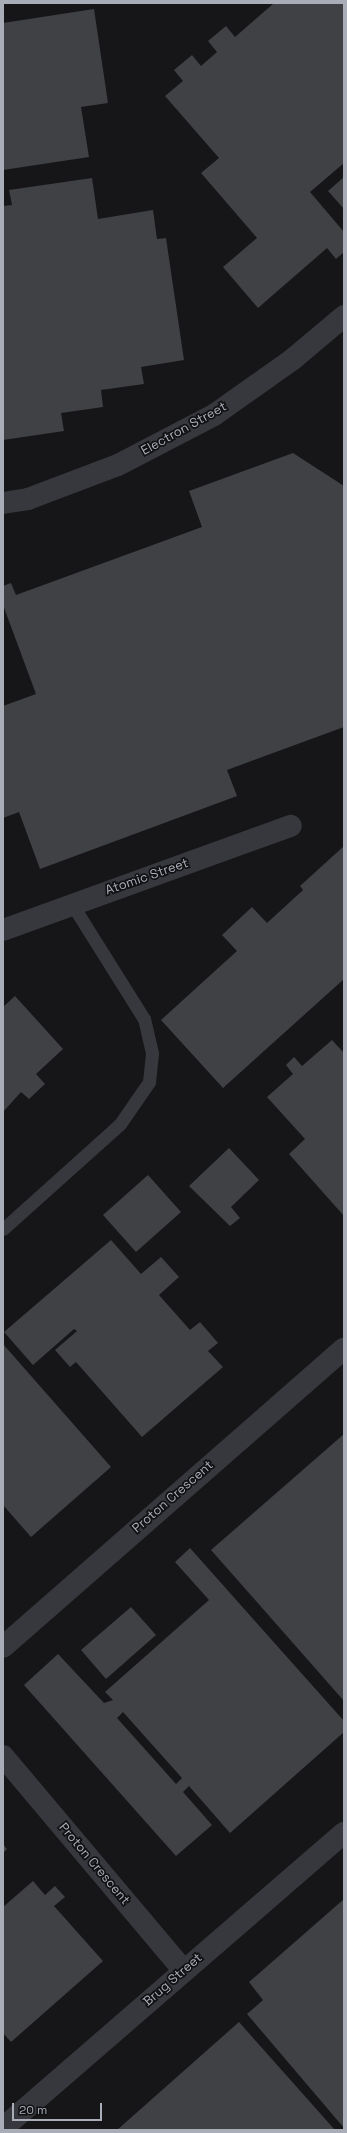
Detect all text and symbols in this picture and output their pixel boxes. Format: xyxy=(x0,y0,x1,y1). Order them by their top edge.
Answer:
street label: Electron Street xyxy=(138,399,230,459)
street label: Atomic Street xyxy=(103,855,191,899)
street label: Proton Crescent xyxy=(129,1458,217,1536)
street label: Proton Crescent xyxy=(55,1820,133,1908)
street label: Brug Street xyxy=(140,1950,206,2010)
scale bar xyxy=(14,2095,104,2121)
text: 20 m xyxy=(19,2102,47,2118)

